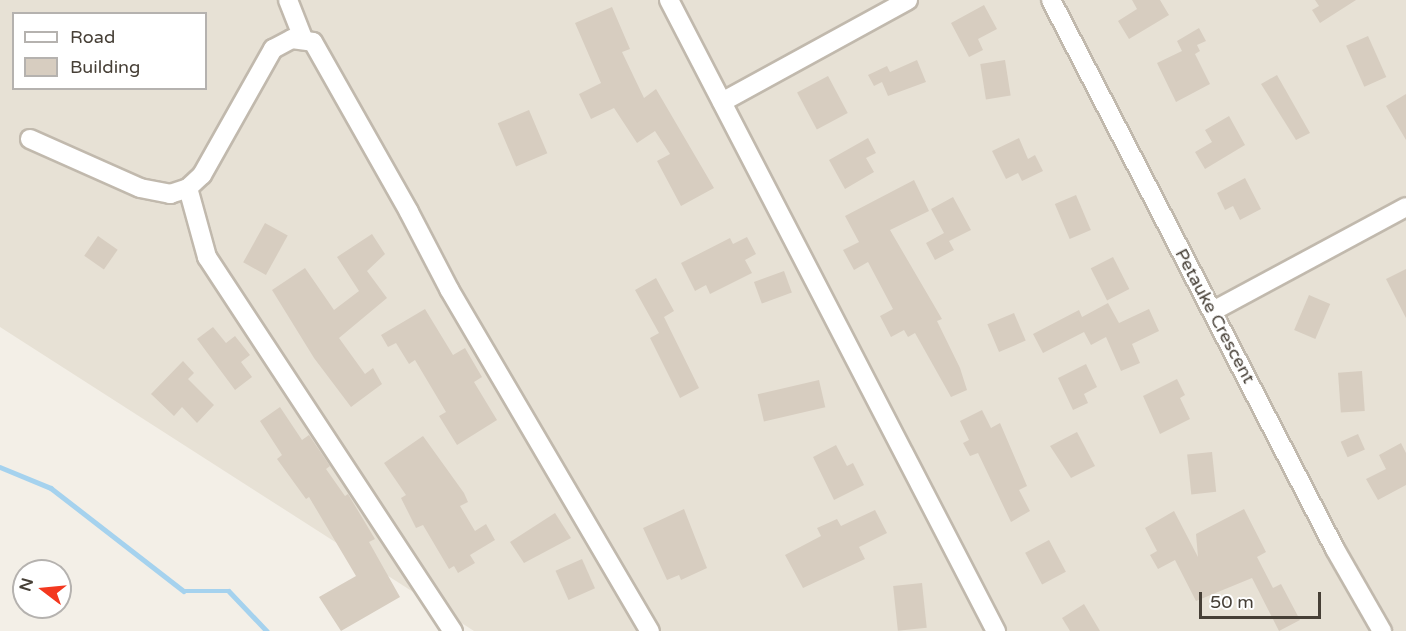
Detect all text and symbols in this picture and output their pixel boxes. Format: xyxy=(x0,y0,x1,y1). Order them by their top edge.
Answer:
legend xyxy=(12,12,207,90)
text: Road xyxy=(70,26,115,48)
text: Building xyxy=(70,56,140,78)
street label: Petauke Crescent xyxy=(1170,245,1260,387)
north arrow xyxy=(12,559,72,619)
text: N xyxy=(15,576,38,594)
scale bar xyxy=(1202,580,1324,618)
text: 50 m xyxy=(1210,591,1254,613)

